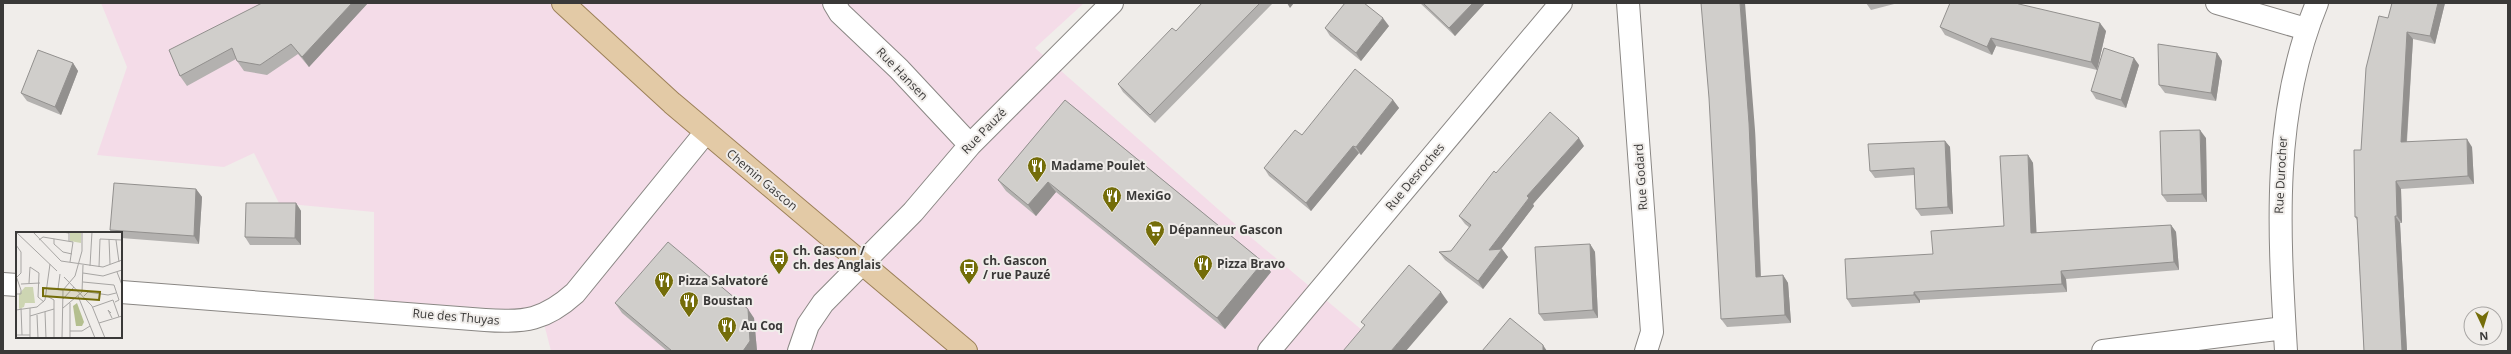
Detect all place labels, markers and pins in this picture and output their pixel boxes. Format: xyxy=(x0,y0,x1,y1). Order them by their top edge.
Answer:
restaurant icon: Madame Poulet xyxy=(1026,155,1048,183)
place label: Madame Poulet xyxy=(1051,157,1145,174)
restaurant icon: MexiGo xyxy=(1101,185,1123,213)
place label: MexiGo xyxy=(1126,187,1171,204)
supermarket icon: Dépanneur Gascon xyxy=(1144,219,1166,247)
place label: Dépanneur Gascon xyxy=(1169,221,1283,238)
place label: ch. Gascon / ch. des Anglais xyxy=(793,242,881,273)
bus stop icon: ch. Gascon / ch. des Anglais xyxy=(768,247,790,275)
place label: ch. Gascon / rue Pauzé xyxy=(983,252,1050,283)
restaurant icon: Pizza Bravo xyxy=(1192,253,1214,281)
place label: Pizza Bravo xyxy=(1217,255,1285,272)
bus stop icon: ch. Gascon / rue Pauzé xyxy=(958,257,980,285)
restaurant icon: Pizza Salvatoré xyxy=(653,270,675,298)
place label: Pizza Salvatoré xyxy=(678,272,768,289)
restaurant icon: Boustan xyxy=(678,290,700,318)
place label: Boustan xyxy=(703,292,753,309)
restaurant icon: Au Coq xyxy=(716,315,738,343)
place label: Au Coq xyxy=(741,317,783,334)

